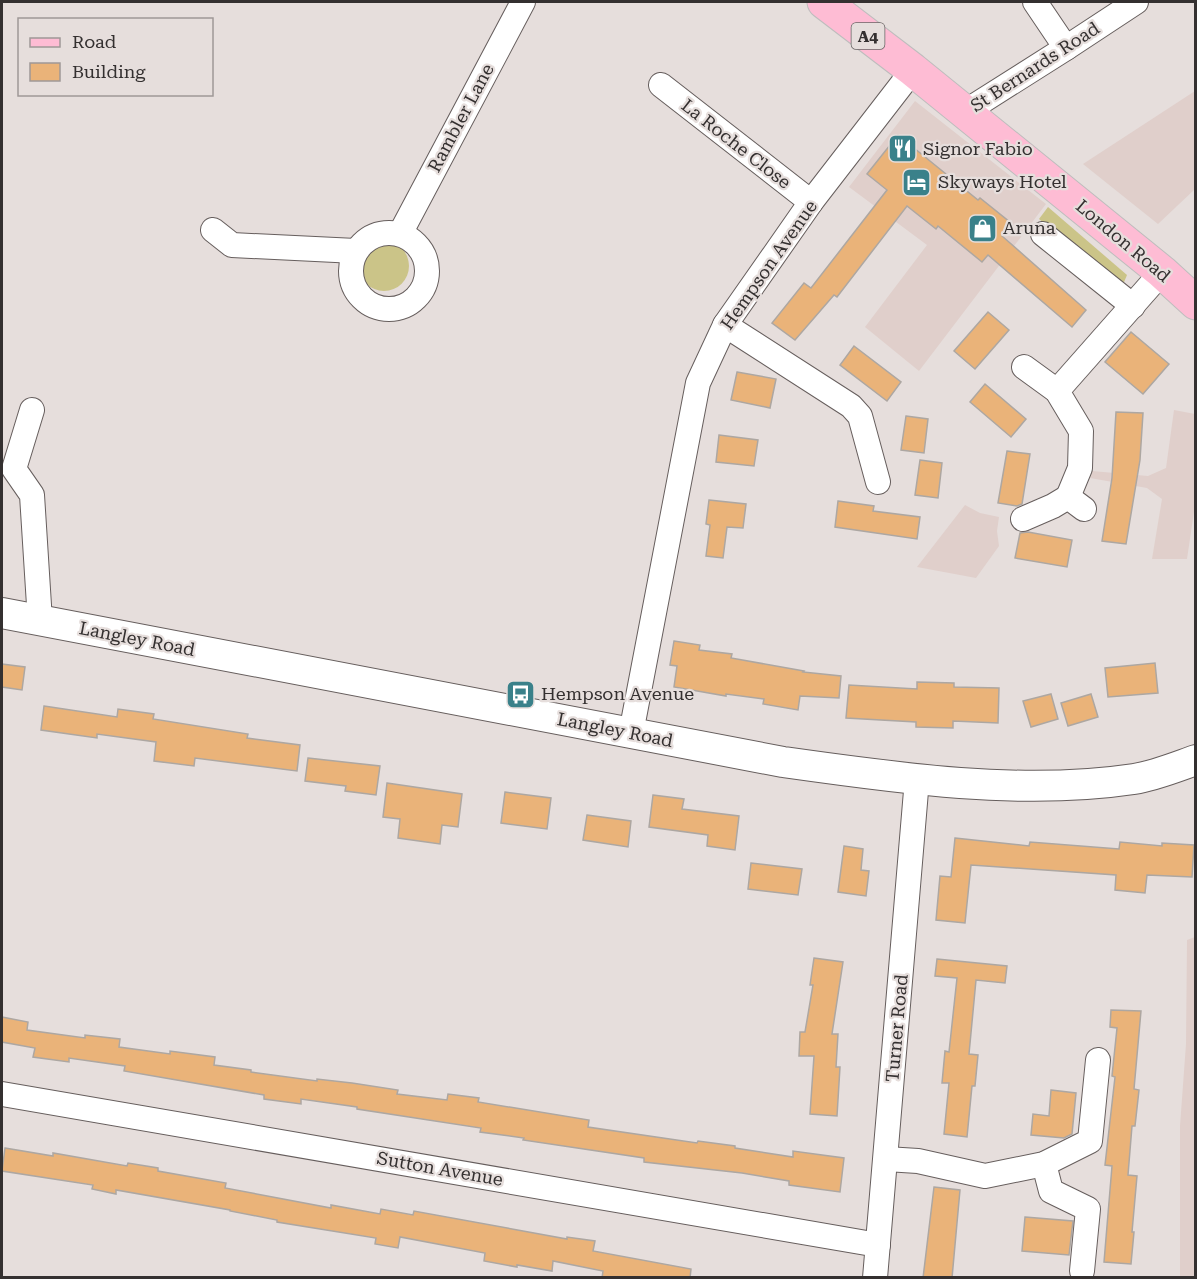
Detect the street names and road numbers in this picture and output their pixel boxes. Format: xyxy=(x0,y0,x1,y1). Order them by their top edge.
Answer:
street label: St Bernards Road xyxy=(966,17,1103,116)
road number: A4 xyxy=(852,23,884,49)
street label: Rambler Lane xyxy=(423,60,498,176)
street label: La Roche Close xyxy=(677,94,795,193)
street label: London Road xyxy=(1072,195,1175,287)
street label: Hempson Avenue xyxy=(716,196,821,333)
street label: Langley Road xyxy=(77,617,197,660)
street label: Langley Road xyxy=(555,708,675,751)
street label: Turner Road xyxy=(881,973,912,1083)
street label: Sutton Avenue xyxy=(375,1147,505,1190)

